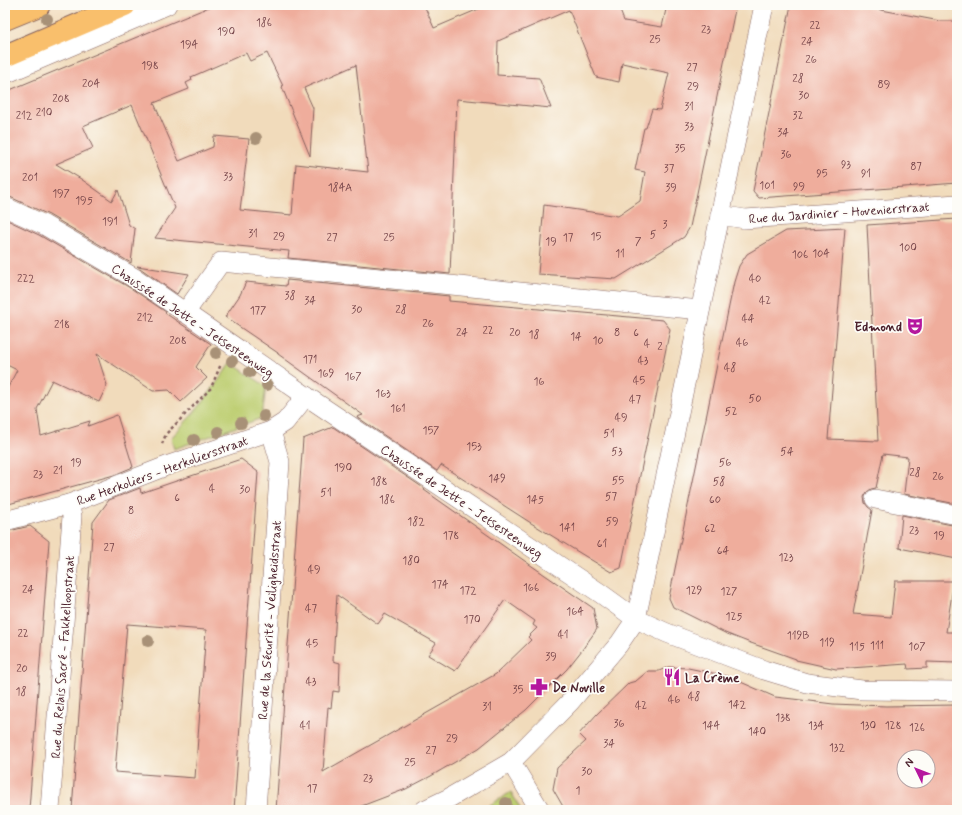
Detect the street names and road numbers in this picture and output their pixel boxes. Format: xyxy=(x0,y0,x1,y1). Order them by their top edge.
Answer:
street label: Rue du Jardinier - Hovenierstraat xyxy=(748,199,930,228)
street label: Chaussée de Jette - Jetsesteenweg xyxy=(107,260,277,383)
street label: Rue Herkoliers - Herkoliersstraat xyxy=(75,432,251,510)
street label: Chaussée de Jette - Jetsesteenweg xyxy=(376,441,546,564)
street label: Rue de la Sécurité - Veiligheidsstraat xyxy=(255,520,286,720)
street label: Rue du Relais Sacré - Fakkelloopstraat xyxy=(48,555,79,759)

